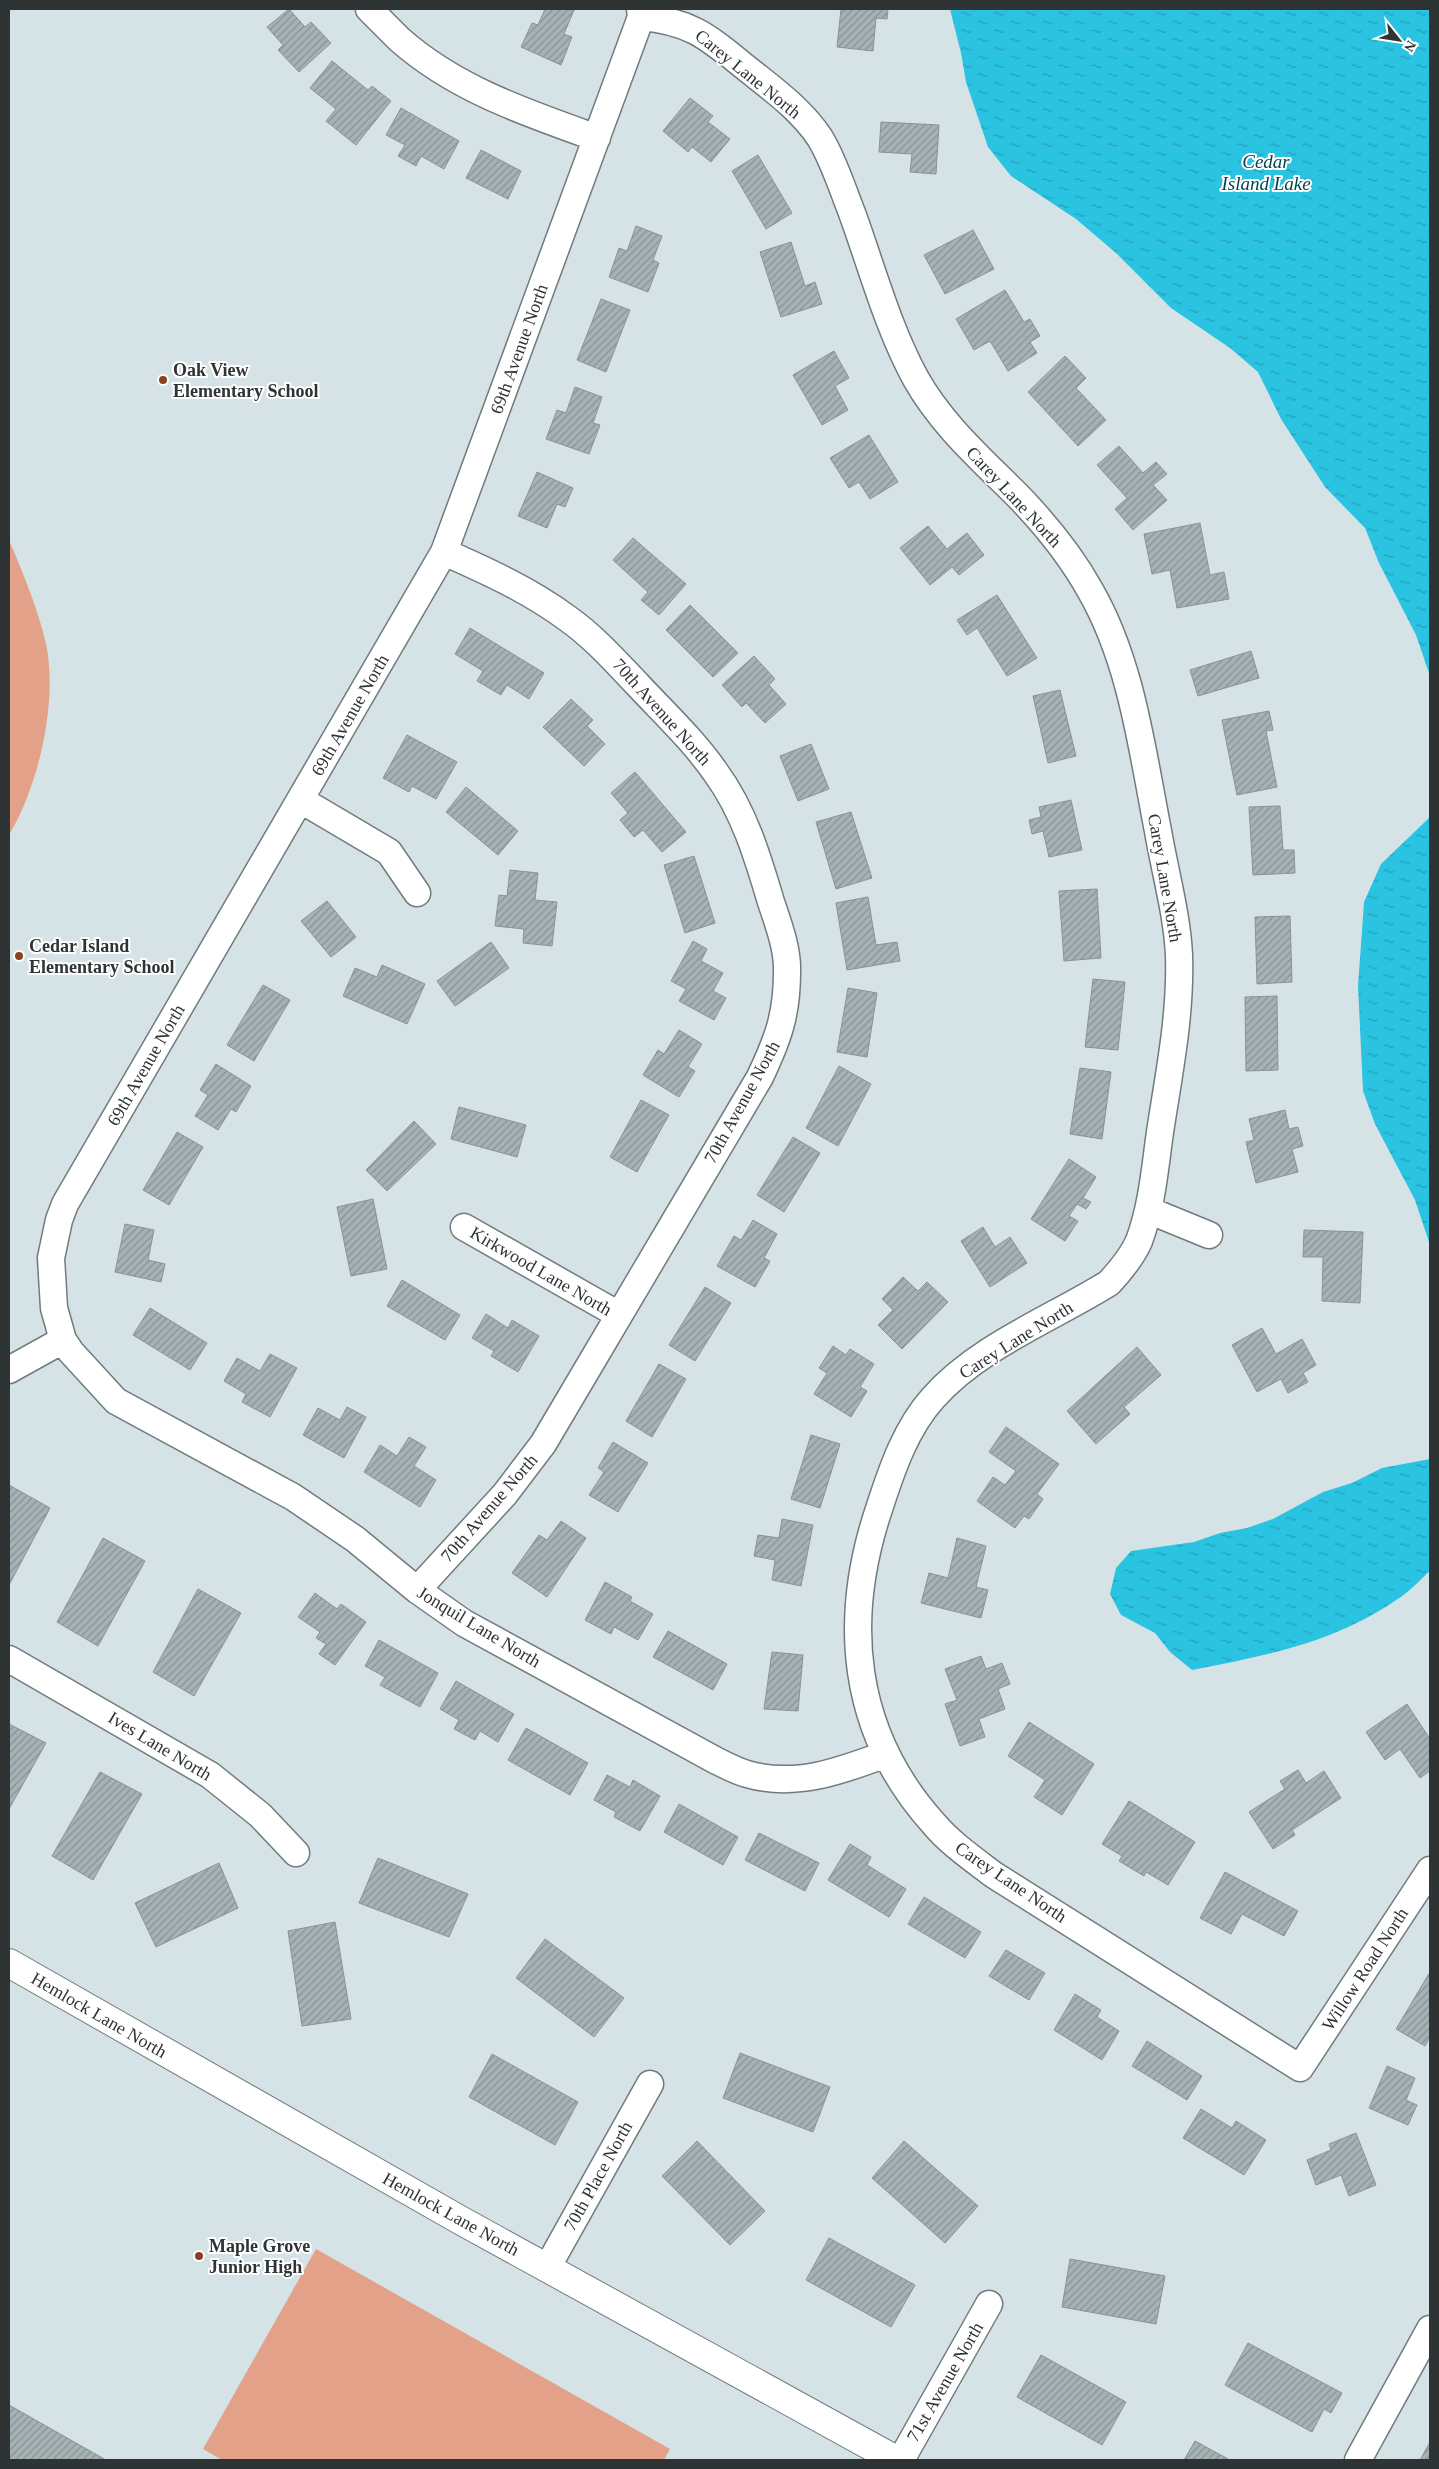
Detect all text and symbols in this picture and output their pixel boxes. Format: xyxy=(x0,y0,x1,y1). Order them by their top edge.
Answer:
north arrow xyxy=(1374,15,1424,65)
street label: Carey Lane North xyxy=(691,25,805,123)
text: N xyxy=(1401,38,1419,54)
water label: Cedar Island Lake xyxy=(1220,151,1311,194)
street label: 69th Avenue North xyxy=(486,281,552,417)
place label: Oak View Elementary School xyxy=(173,360,319,401)
marker: Oak View Elementary School xyxy=(157,374,169,386)
street label: Carey Lane North xyxy=(962,443,1066,551)
street label: 69th Avenue North xyxy=(307,651,393,779)
street label: 70th Avenue North xyxy=(609,655,715,769)
street label: Carey Lane North xyxy=(1144,812,1186,944)
place label: Cedar Island Elementary School xyxy=(29,936,175,977)
marker: Cedar Island Elementary School xyxy=(13,950,25,962)
street label: 69th Avenue North xyxy=(103,1001,189,1129)
street label: 70th Avenue North xyxy=(700,1037,784,1167)
street label: Kirkwood Lane North xyxy=(467,1222,615,1320)
street label: Carey Lane North xyxy=(956,1297,1076,1383)
street label: 70th Avenue North xyxy=(437,1450,541,1566)
street label: Jonquil Lane North xyxy=(414,1582,544,1672)
street label: Ives Lane North xyxy=(105,1707,215,1785)
street label: Carey Lane North xyxy=(952,1837,1070,1927)
street label: Willow Road North xyxy=(1318,1904,1412,2034)
street label: Hemlock Lane North xyxy=(28,1968,170,2062)
street label: 70th Place North xyxy=(560,2118,636,2234)
street label: Hemlock Lane North xyxy=(379,2168,523,2260)
place label: Maple Grove Junior High xyxy=(209,2236,310,2277)
marker: Maple Grove Junior High xyxy=(193,2250,205,2262)
street label: 71st Avenue North xyxy=(903,2319,987,2445)

